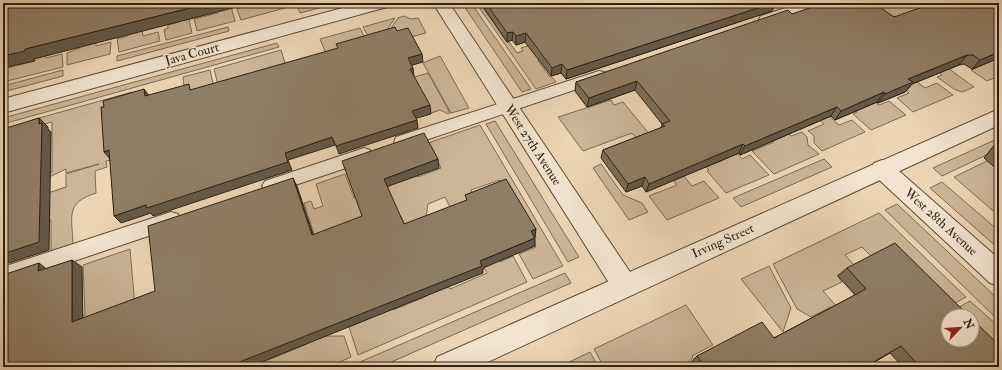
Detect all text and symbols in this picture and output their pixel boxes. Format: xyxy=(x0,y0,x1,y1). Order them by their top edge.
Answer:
street label: Java Court xyxy=(162,39,221,69)
street label: West 27th Avenue xyxy=(500,101,565,189)
street label: West 28th Avenue xyxy=(900,184,981,259)
street label: Irving Street xyxy=(689,220,757,262)
north arrow xyxy=(940,308,980,348)
text: N xyxy=(960,316,977,332)

